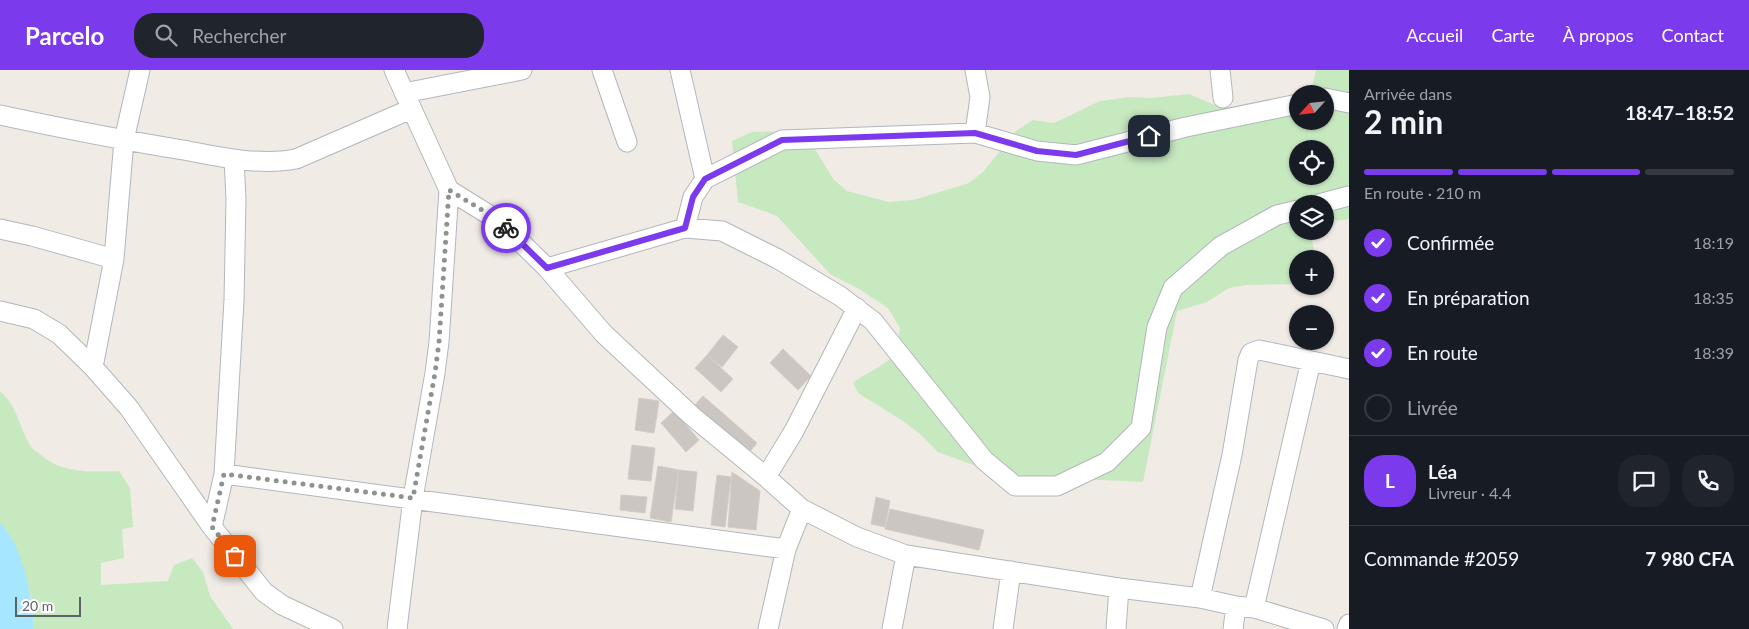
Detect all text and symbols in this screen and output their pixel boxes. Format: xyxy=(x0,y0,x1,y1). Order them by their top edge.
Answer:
search box xyxy=(134,13,484,58)
text: Parcelo xyxy=(25,21,104,50)
icon: search xyxy=(152,21,180,49)
text: Rechercher xyxy=(192,24,286,47)
text: Accueil xyxy=(1406,24,1463,46)
text: Carte xyxy=(1491,24,1535,46)
text: À propos xyxy=(1563,24,1634,46)
text: Contact xyxy=(1662,24,1724,46)
text: Arrivée dans xyxy=(1364,84,1452,103)
north arrow xyxy=(1289,85,1334,130)
map controls xyxy=(1289,85,1334,350)
text: 18:47–18:52 xyxy=(1625,101,1734,124)
text: 2 min xyxy=(1364,102,1443,141)
pin xyxy=(1128,115,1170,157)
icon: home xyxy=(1135,122,1163,150)
button: locate xyxy=(1289,140,1334,185)
text: En route · 210 m xyxy=(1364,183,1481,202)
button: layers xyxy=(1289,195,1334,240)
courier xyxy=(481,203,531,253)
icon: bike xyxy=(492,214,520,242)
icon: check xyxy=(1364,229,1392,257)
text: Confirmée xyxy=(1407,231,1494,254)
text: 18:19 xyxy=(1693,233,1734,252)
button: + xyxy=(1289,250,1334,295)
icon: check xyxy=(1364,284,1392,312)
text: En préparation xyxy=(1407,286,1530,309)
text: 18:35 xyxy=(1693,288,1734,307)
button: − xyxy=(1289,305,1334,350)
icon: check xyxy=(1364,339,1392,367)
text: En route xyxy=(1407,341,1478,364)
text: 18:39 xyxy=(1693,343,1734,362)
text: Livrée xyxy=(1407,396,1458,419)
button: chat xyxy=(1618,455,1670,507)
button: phone xyxy=(1682,455,1734,507)
text: Léa xyxy=(1428,460,1457,483)
text: L xyxy=(1385,469,1395,492)
text: Livreur · 4.4 xyxy=(1428,483,1511,502)
pin xyxy=(214,535,256,577)
icon: bag xyxy=(221,542,249,570)
text: Commande #2059 xyxy=(1364,547,1519,570)
text: 7 980 CFA xyxy=(1645,547,1734,570)
scale bar xyxy=(15,594,81,617)
text: 20 m xyxy=(22,597,53,614)

